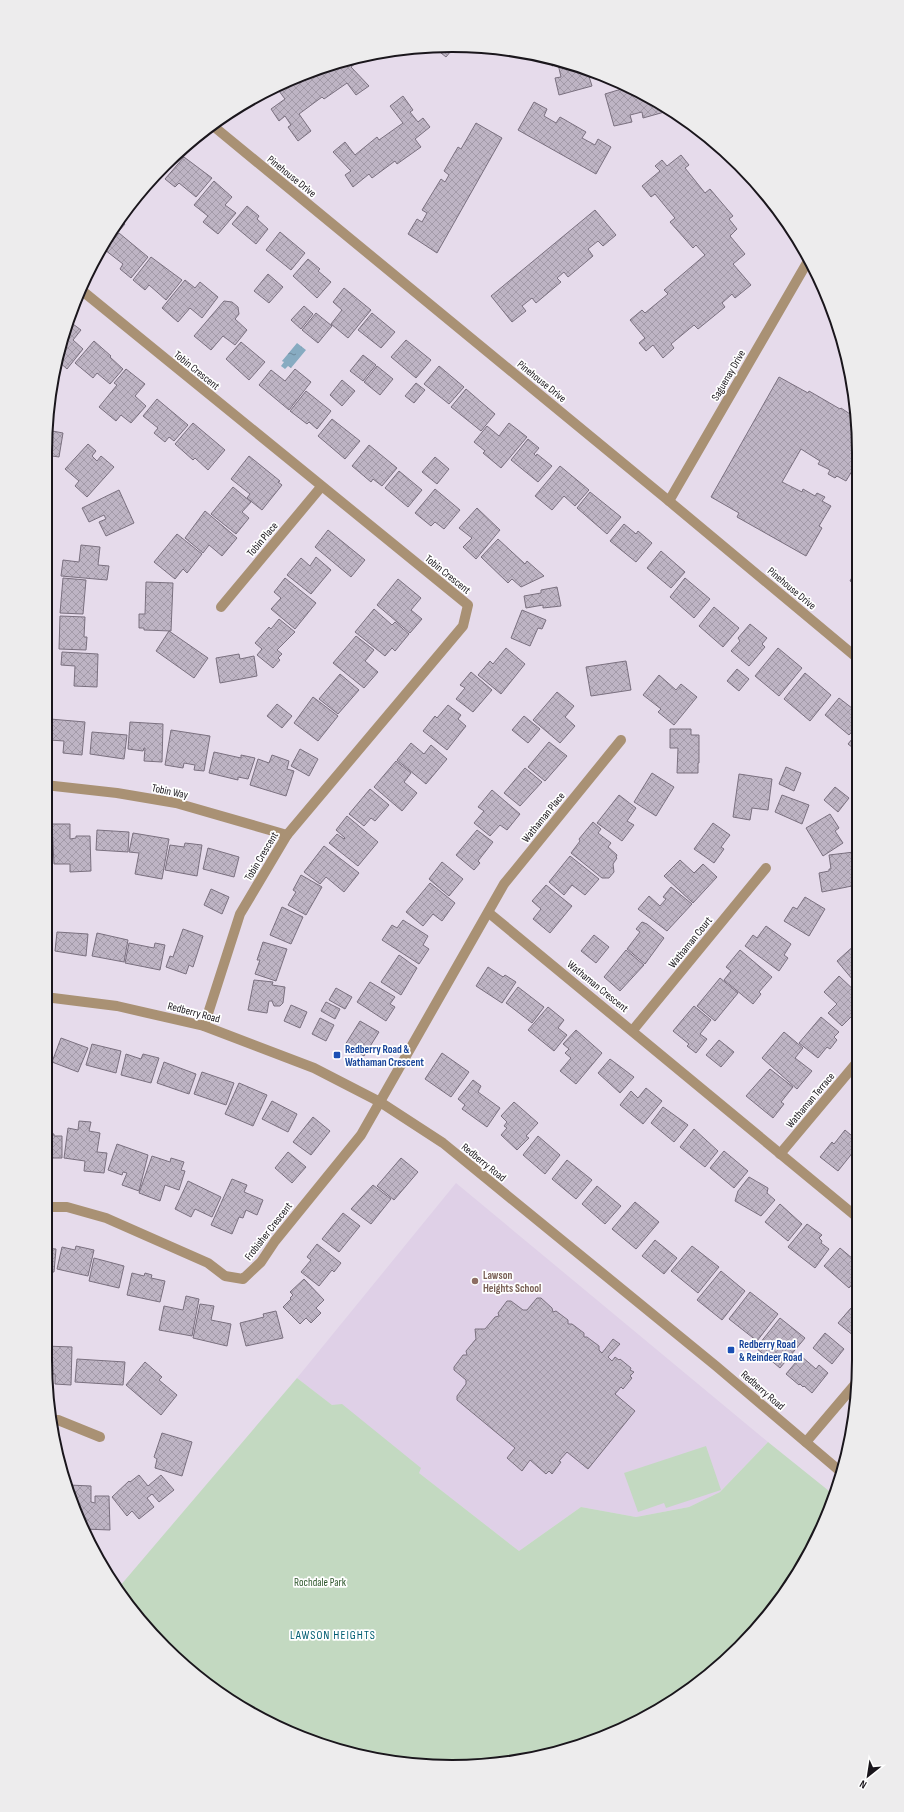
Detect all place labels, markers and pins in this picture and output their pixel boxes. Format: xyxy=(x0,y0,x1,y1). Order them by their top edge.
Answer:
place label: Redberry Road & Wathaman Crescent xyxy=(345,1043,424,1069)
marker: Redberry Road & Wathaman Crescent xyxy=(332,1050,342,1060)
place label: Lawson Heights School xyxy=(483,1269,541,1295)
marker: Lawson Heights School xyxy=(470,1276,480,1286)
place label: Redberry Road & Reindeer Road xyxy=(739,1338,803,1364)
marker: Redberry Road & Reindeer Road xyxy=(726,1345,736,1355)

